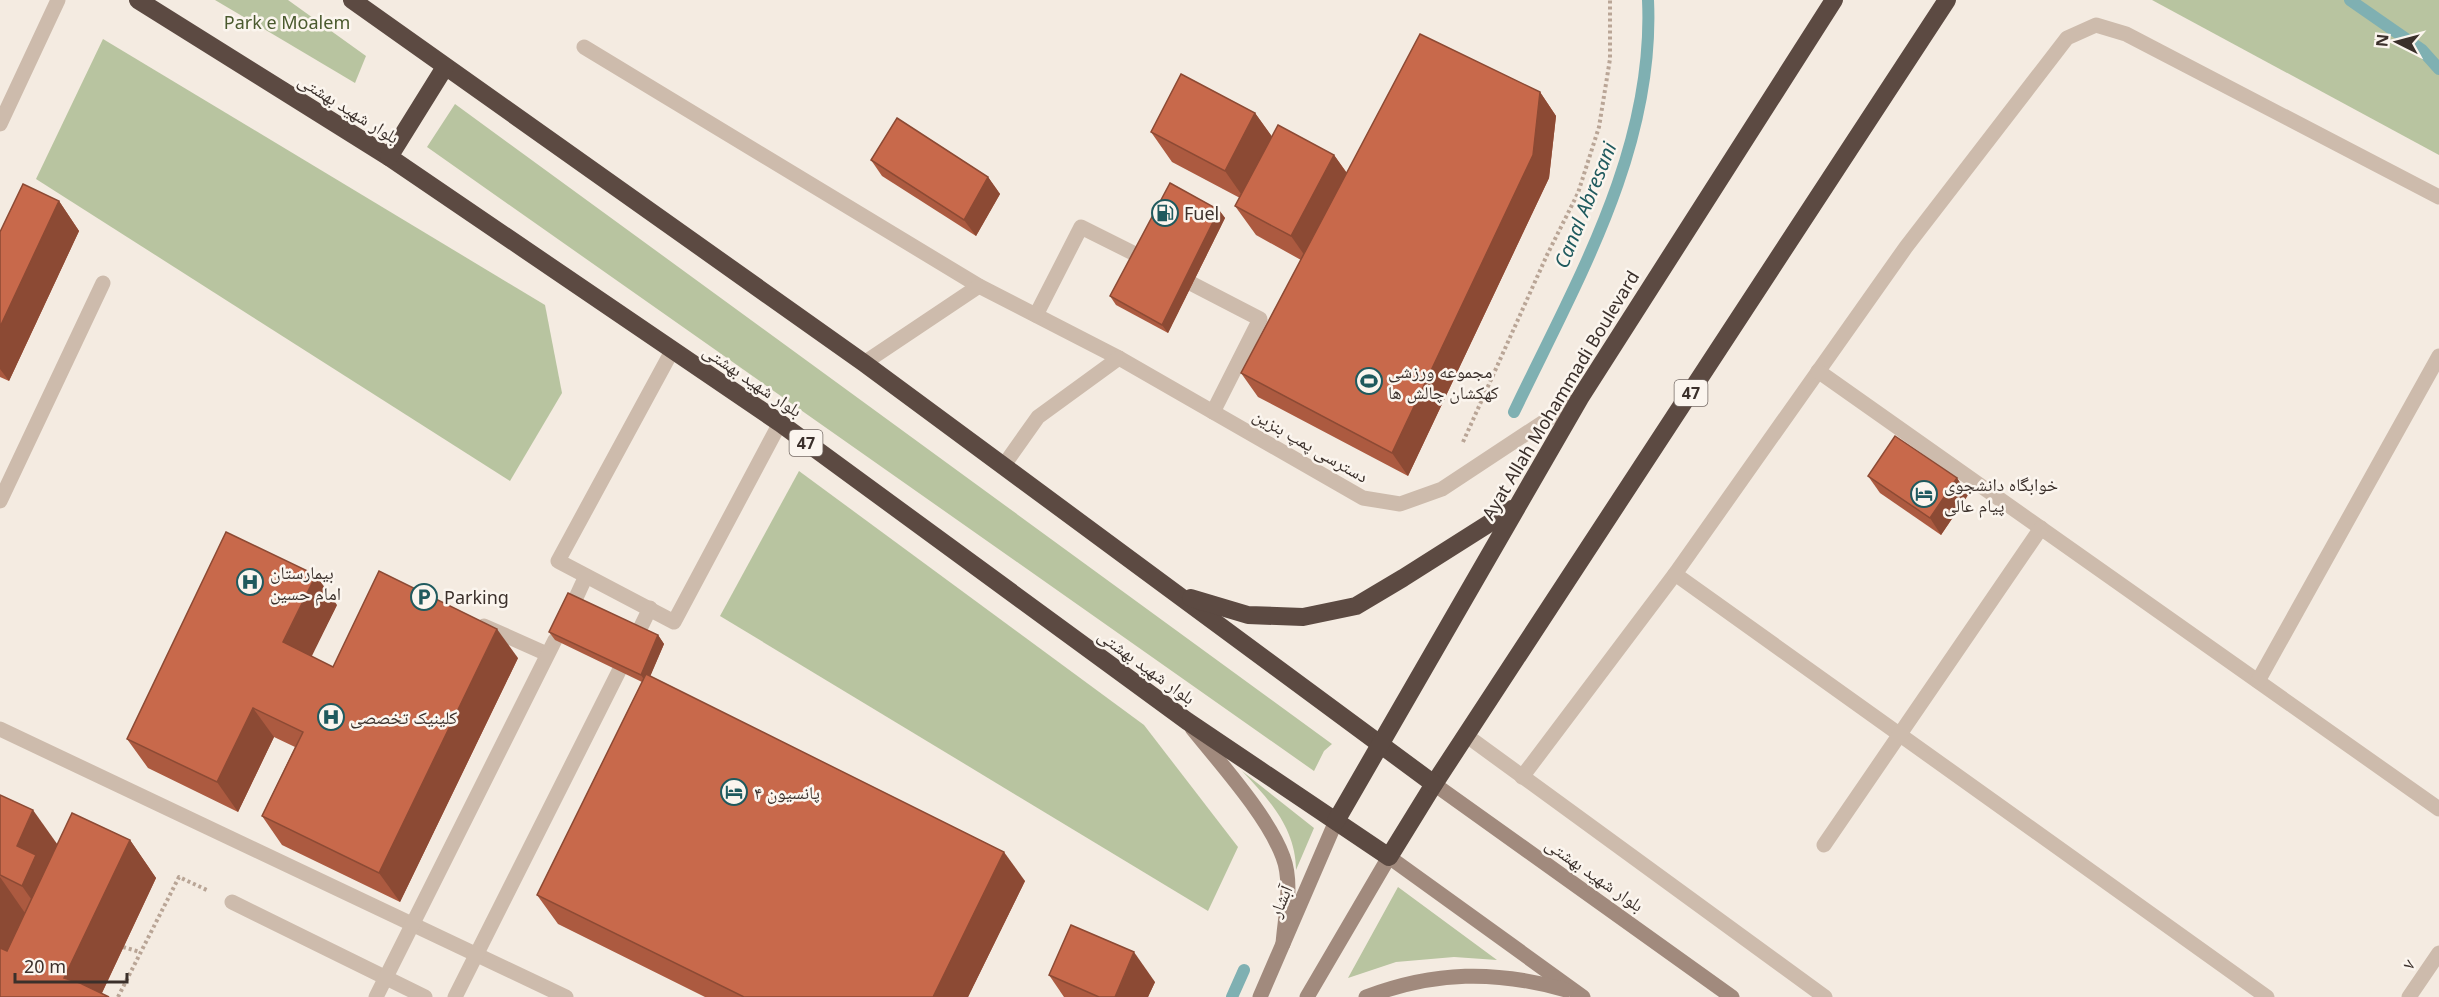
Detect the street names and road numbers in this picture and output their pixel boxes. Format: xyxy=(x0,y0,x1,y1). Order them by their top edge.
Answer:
street label: بلوار شهید بهشتی xyxy=(294,67,404,149)
street label: Ayat Allah Mohammadi Boulevard xyxy=(1476,266,1644,524)
street label: بلوار شهید بهشتی xyxy=(699,338,807,422)
road number: 47 xyxy=(1674,380,1708,406)
street label: دسترسی پمپ بنزین xyxy=(1249,402,1373,488)
road number: 47 xyxy=(790,430,822,456)
street label: بلوار شهید بهشتی xyxy=(1094,623,1200,709)
street label: بلوار شهید بهشتی xyxy=(1541,831,1649,917)
street label: آبشار xyxy=(1262,881,1298,922)
street label: ۷ xyxy=(2396,954,2420,974)

